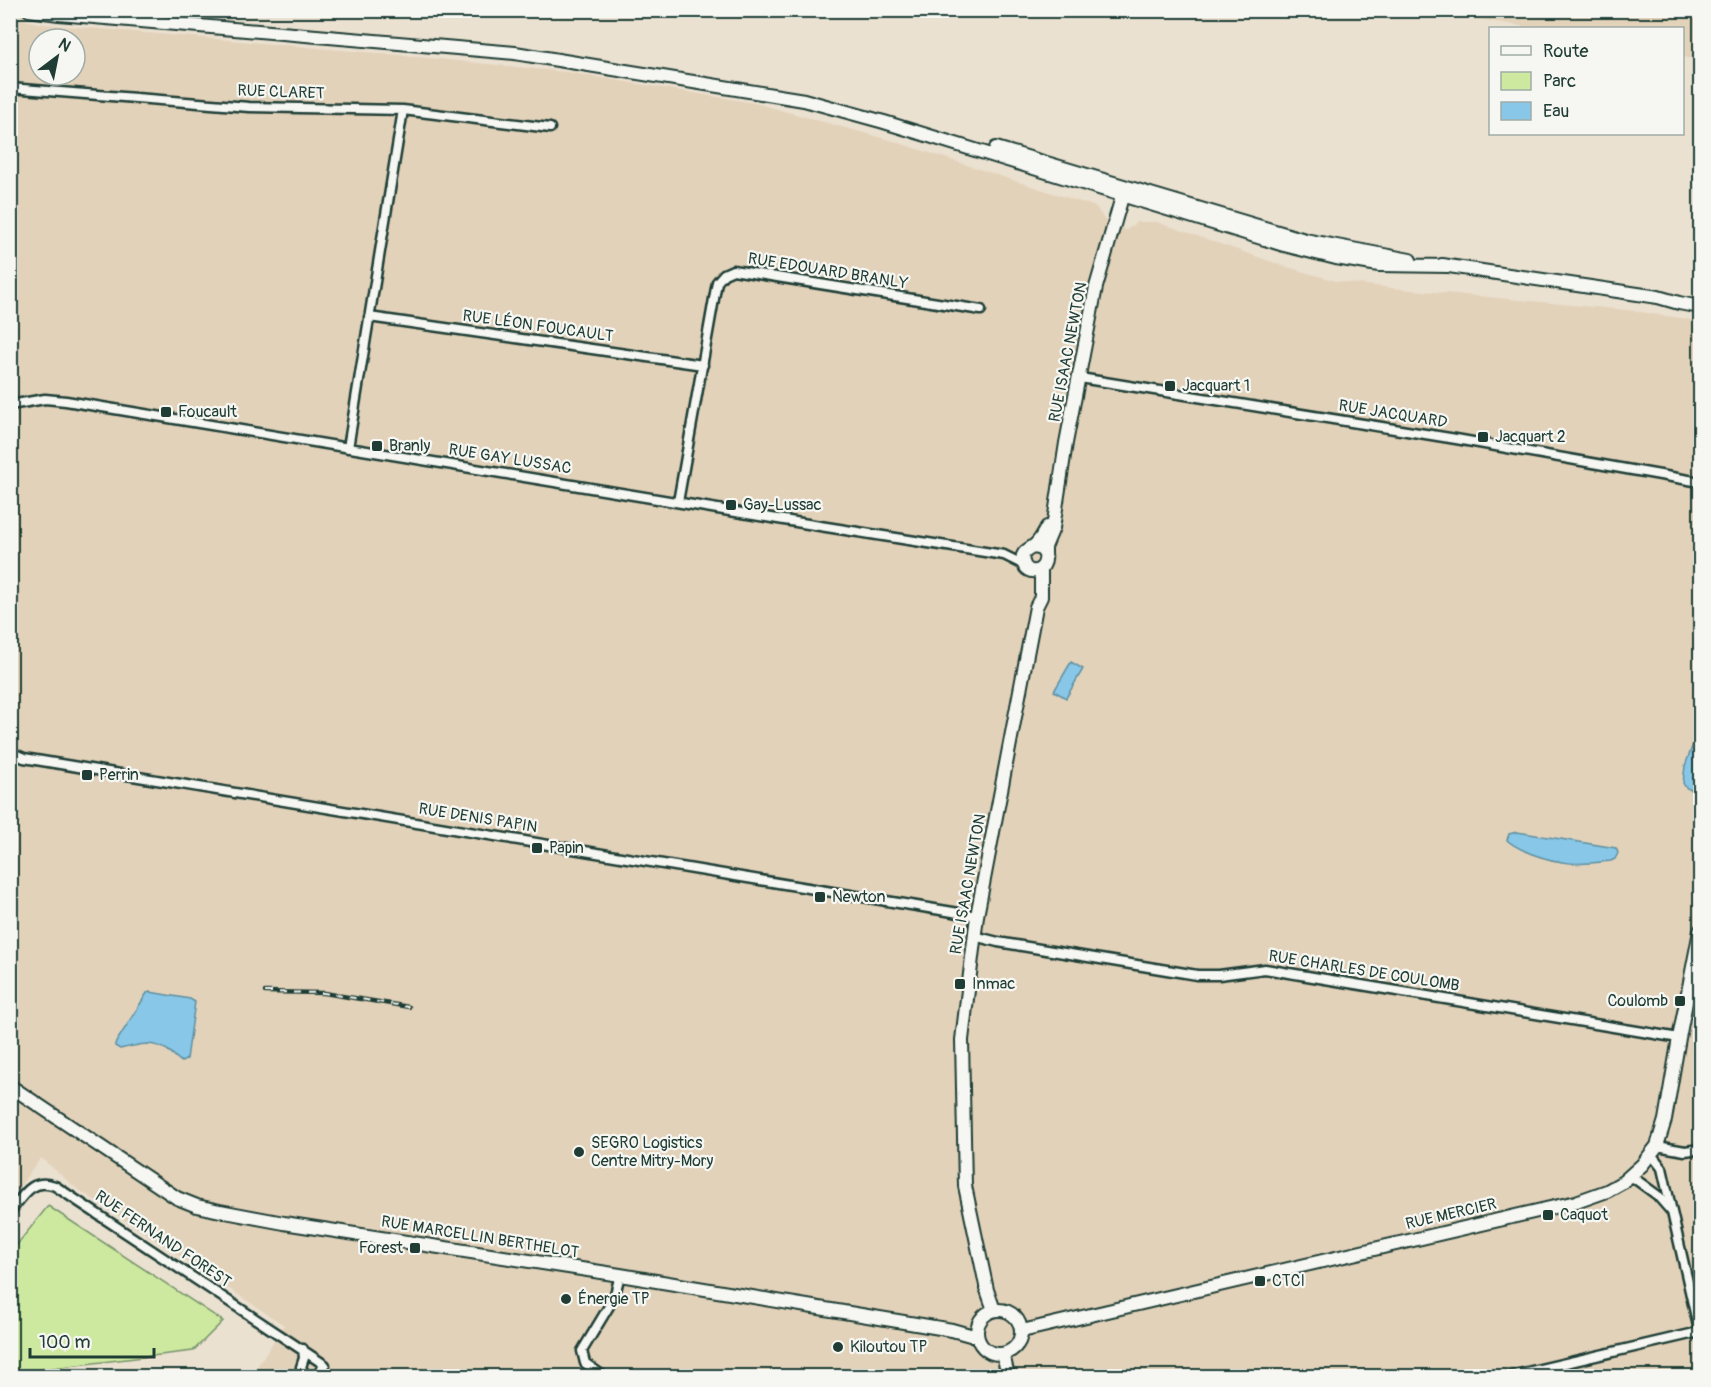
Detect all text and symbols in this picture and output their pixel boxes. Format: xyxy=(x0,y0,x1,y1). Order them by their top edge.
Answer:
north arrow xyxy=(27,27,87,87)
legend xyxy=(1489,27,1684,135)
text: N xyxy=(55,34,74,57)
text: Route xyxy=(1543,40,1588,63)
text: Parc xyxy=(1543,70,1576,93)
street label: RUE CLARET xyxy=(237,80,325,104)
text: Eau xyxy=(1543,100,1569,123)
street label: RUE EDOUARD BRANLY xyxy=(747,248,909,294)
street label: RUE ISAAC NEWTON xyxy=(1045,280,1091,424)
street label: RUE LÉON FOUCAULT xyxy=(461,306,615,346)
place label: Jacquart 1 xyxy=(1182,376,1250,396)
marker: Jacquart 1 xyxy=(1163,379,1177,393)
street label: RUE JACQUARD xyxy=(1337,396,1449,432)
place label: Foucault xyxy=(178,402,238,422)
marker: Foucault xyxy=(159,405,173,419)
place label: Jacquart 2 xyxy=(1495,427,1566,447)
marker: Jacquart 2 xyxy=(1476,430,1490,444)
place label: Branly xyxy=(389,436,431,456)
marker: Branly xyxy=(370,439,384,453)
street label: RUE GAY LUSSAC xyxy=(447,439,573,479)
place label: Gay-Lussac xyxy=(743,495,822,515)
marker: Gay-Lussac xyxy=(724,498,738,512)
place label: Perrin xyxy=(99,765,139,785)
marker: Perrin xyxy=(80,768,94,782)
street label: RUE DENIS PAPIN xyxy=(417,799,539,837)
street label: RUE ISAAC NEWTON xyxy=(946,812,990,956)
place label: Papin xyxy=(549,838,584,858)
marker: Papin xyxy=(530,841,544,855)
place label: Newton xyxy=(832,887,885,907)
marker: Newton xyxy=(813,890,827,904)
street label: RUE CHARLES DE COULOMB xyxy=(1267,946,1461,996)
place label: Inmac xyxy=(972,974,1015,994)
marker: Inmac xyxy=(953,977,967,991)
place label: Coulomb xyxy=(1608,991,1668,1011)
marker: Coulomb xyxy=(1673,994,1687,1008)
place label: SEGRO Logistics Centre Mitry-Mory xyxy=(591,1133,714,1171)
marker: SEGRO Logistics Centre Mitry-Mory xyxy=(572,1145,586,1159)
street label: RUE FERNAND FOREST xyxy=(91,1186,235,1292)
street label: RUE MERCIER xyxy=(1404,1194,1498,1234)
place label: Caquot xyxy=(1560,1205,1608,1225)
marker: Caquot xyxy=(1541,1208,1555,1222)
street label: RUE MARCELLIN BERTHELOT xyxy=(380,1211,580,1263)
place label: Forest xyxy=(359,1238,404,1258)
marker: Forest xyxy=(408,1241,422,1255)
place label: CTCI xyxy=(1272,1271,1305,1291)
marker: CTCI xyxy=(1253,1274,1267,1288)
place label: Énergie TP xyxy=(578,1289,650,1309)
marker: Énergie TP xyxy=(559,1292,573,1306)
scale bar xyxy=(30,1321,154,1359)
text: 100 m xyxy=(39,1331,91,1354)
place label: Kiloutou TP xyxy=(850,1337,927,1357)
marker: Kiloutou TP xyxy=(831,1340,845,1354)

